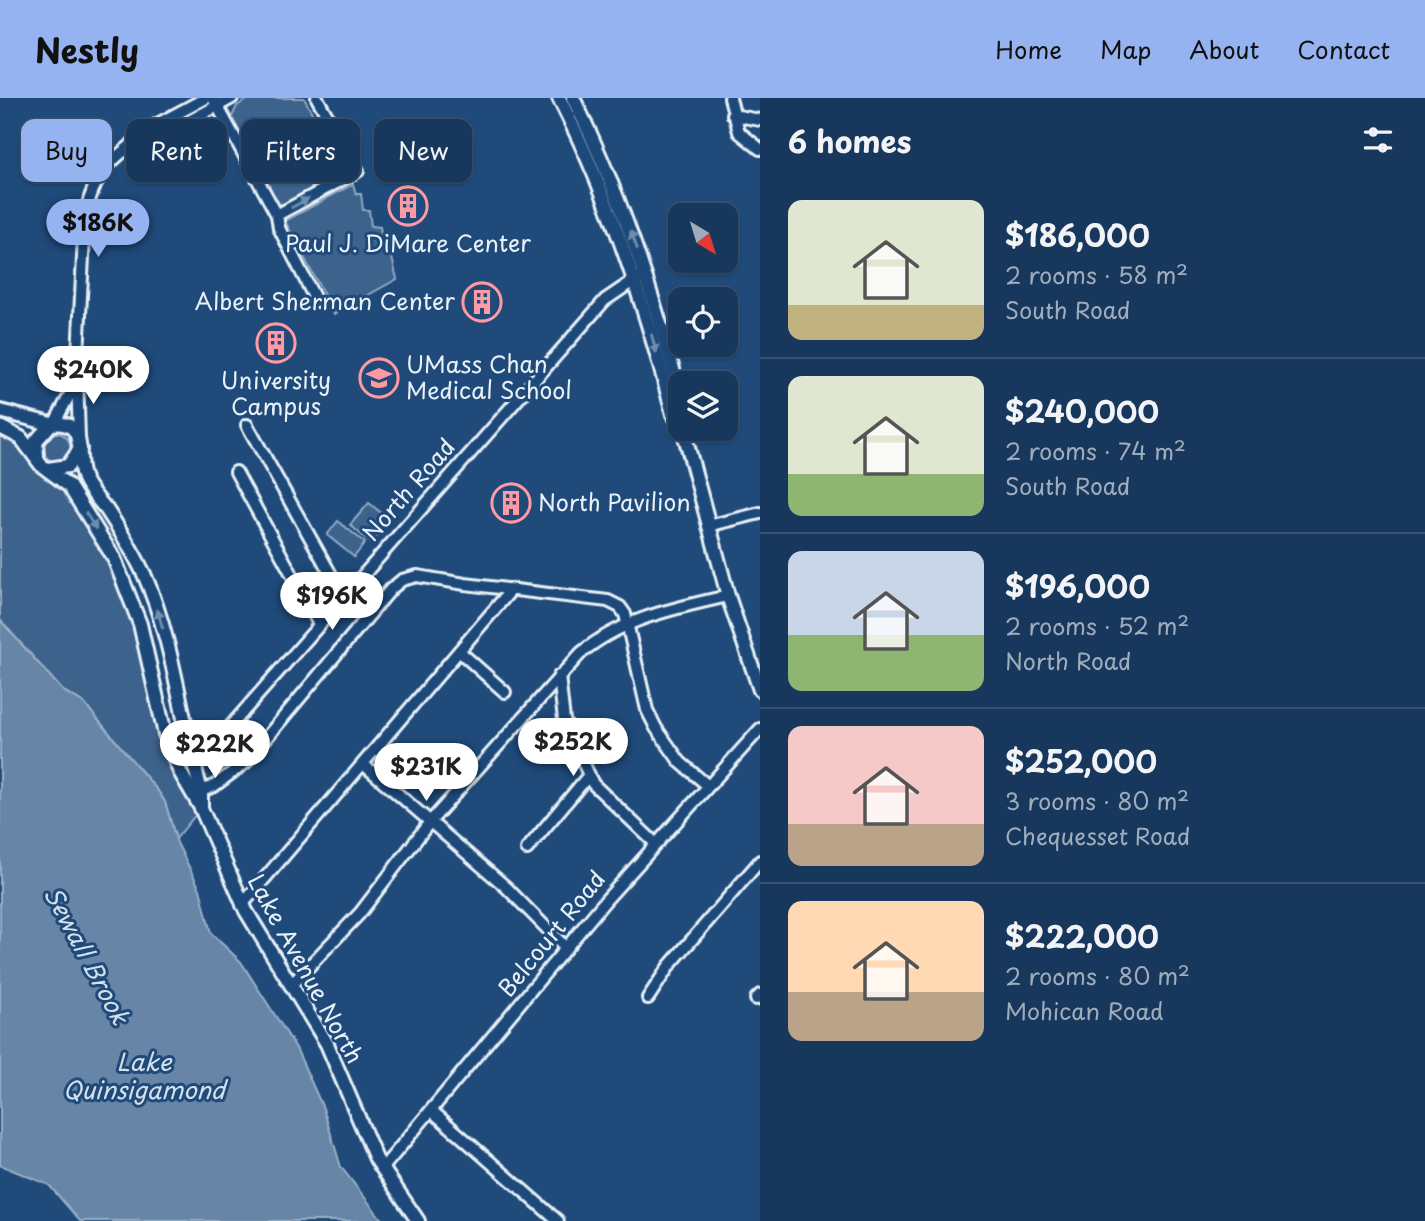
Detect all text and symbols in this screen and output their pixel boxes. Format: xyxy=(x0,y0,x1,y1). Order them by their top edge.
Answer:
text: Nestly xyxy=(35,24,139,74)
text: Home xyxy=(995,31,1062,67)
text: Map xyxy=(1100,31,1151,67)
text: About xyxy=(1189,31,1259,67)
text: Contact xyxy=(1297,31,1390,67)
text: 6 homes xyxy=(788,118,911,163)
chip: Buy xyxy=(21,119,112,182)
chip: Rent xyxy=(126,119,227,182)
chip: Filters xyxy=(241,119,360,182)
chip: New xyxy=(374,119,472,182)
icon: filters xyxy=(1359,121,1397,159)
building icon: Paul J. DiMare Center xyxy=(387,185,429,227)
one-way arrow xyxy=(290,197,310,209)
pin: $186K xyxy=(49,200,147,259)
north arrow xyxy=(668,203,738,273)
map controls xyxy=(668,203,738,441)
text: $186K xyxy=(62,204,134,239)
text: $186,000 xyxy=(1005,212,1150,257)
place label: Paul J. DiMare Center xyxy=(285,225,531,260)
icon: home xyxy=(844,228,928,312)
one-way arrow xyxy=(628,229,639,250)
text: 2 rooms · 58 m² xyxy=(1005,257,1188,292)
building icon: Albert Sherman Center xyxy=(461,281,503,323)
place label: Albert Sherman Center xyxy=(195,283,455,318)
button: locate xyxy=(668,287,738,357)
text: South Road xyxy=(1005,292,1130,327)
building icon: University Campus xyxy=(255,322,297,364)
one-way arrow xyxy=(650,334,660,355)
pin: $240K xyxy=(44,346,142,406)
place label: UMass Chan Medical School xyxy=(406,346,572,407)
text: $240K xyxy=(53,351,133,386)
school or university icon: UMass Chan Medical School xyxy=(358,357,400,399)
place label: University Campus xyxy=(221,362,331,423)
button: layers xyxy=(668,371,738,441)
text: $240,000 xyxy=(1005,388,1159,433)
icon: home xyxy=(844,404,928,488)
street label: North Road xyxy=(353,430,463,548)
text: 2 rooms · 74 m² xyxy=(1005,433,1186,468)
text: South Road xyxy=(1005,468,1130,503)
building icon: North Pavilion xyxy=(490,482,532,524)
place label: North Pavilion xyxy=(538,484,690,519)
one-way arrow xyxy=(85,511,98,530)
text: $196,000 xyxy=(1005,563,1150,608)
pin: $196K xyxy=(283,573,381,632)
text: $196K xyxy=(296,577,368,612)
icon: home xyxy=(844,579,928,663)
one-way arrow xyxy=(154,608,164,629)
text: 2 rooms · 52 m² xyxy=(1005,608,1189,643)
text: North Road xyxy=(1005,643,1131,678)
pin: $252K xyxy=(524,718,622,778)
pin: $222K xyxy=(166,720,264,780)
text: $252K xyxy=(534,723,612,758)
text: $222K xyxy=(176,725,254,760)
text: $252,000 xyxy=(1005,738,1157,783)
pin: $231K xyxy=(377,744,475,803)
text: $231K xyxy=(390,748,462,783)
icon: home xyxy=(844,754,928,838)
text: 3 rooms · 80 m² xyxy=(1005,783,1189,818)
text: Chequesset Road xyxy=(1005,818,1190,853)
street label: Belcourt Road xyxy=(489,862,613,1004)
street label: Lake Avenue North xyxy=(240,867,373,1069)
water label: Sewall Brook xyxy=(36,880,140,1032)
text: $222,000 xyxy=(1005,913,1159,958)
icon: home xyxy=(844,929,928,1013)
text: 2 rooms · 80 m² xyxy=(1005,958,1190,993)
text: Mohican Road xyxy=(1005,993,1164,1028)
water label: Lake Quinsigamond xyxy=(63,1043,229,1107)

